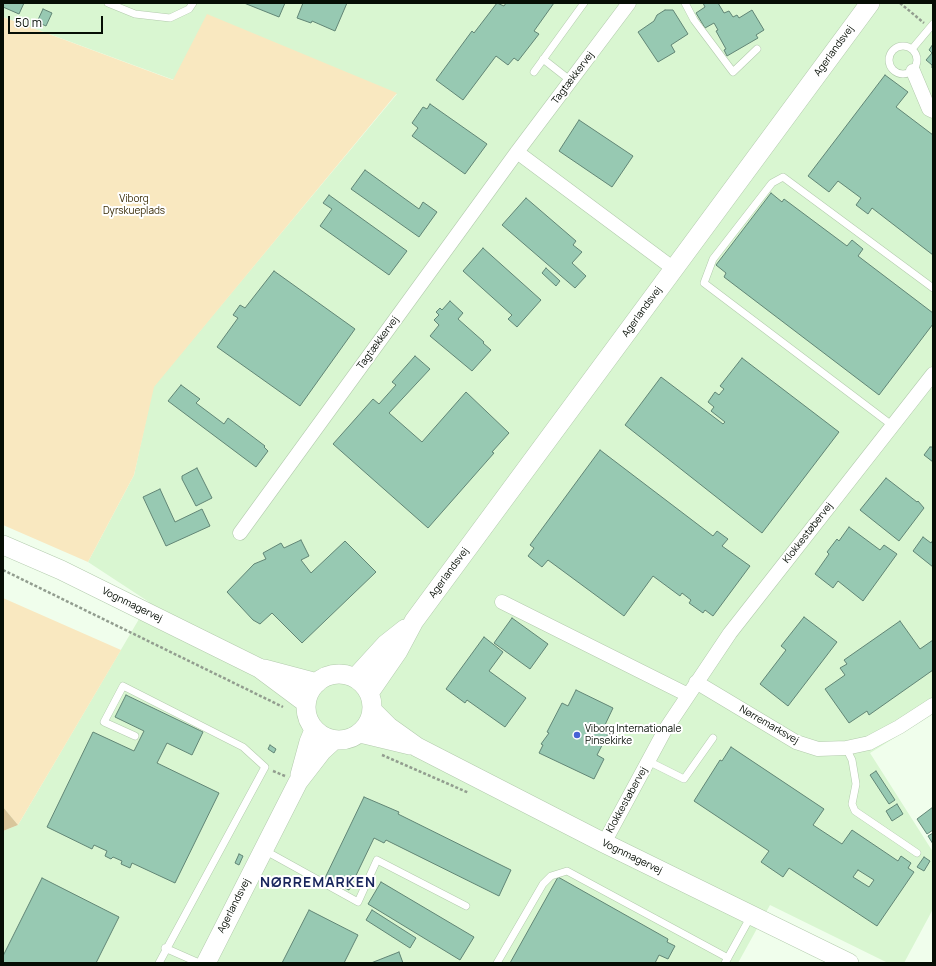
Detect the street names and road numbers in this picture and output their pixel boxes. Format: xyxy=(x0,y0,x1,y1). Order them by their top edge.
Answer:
street label: Agerlandsvej xyxy=(812,23,856,79)
street label: Tagtækkervej xyxy=(549,49,597,107)
street label: Agerlandsvej xyxy=(620,284,664,340)
street label: Tagtækkervej xyxy=(355,314,401,372)
street label: Klokkestøbervej xyxy=(781,500,835,566)
street label: Agerlandsvej xyxy=(427,545,471,601)
street label: Vognmagervej xyxy=(100,585,164,625)
street label: Nørremarksvej xyxy=(737,703,801,747)
street label: Klokkestøbervej xyxy=(604,765,650,835)
street label: Vognmagervej xyxy=(600,837,664,877)
street label: Agerlandsvej xyxy=(215,877,253,935)

